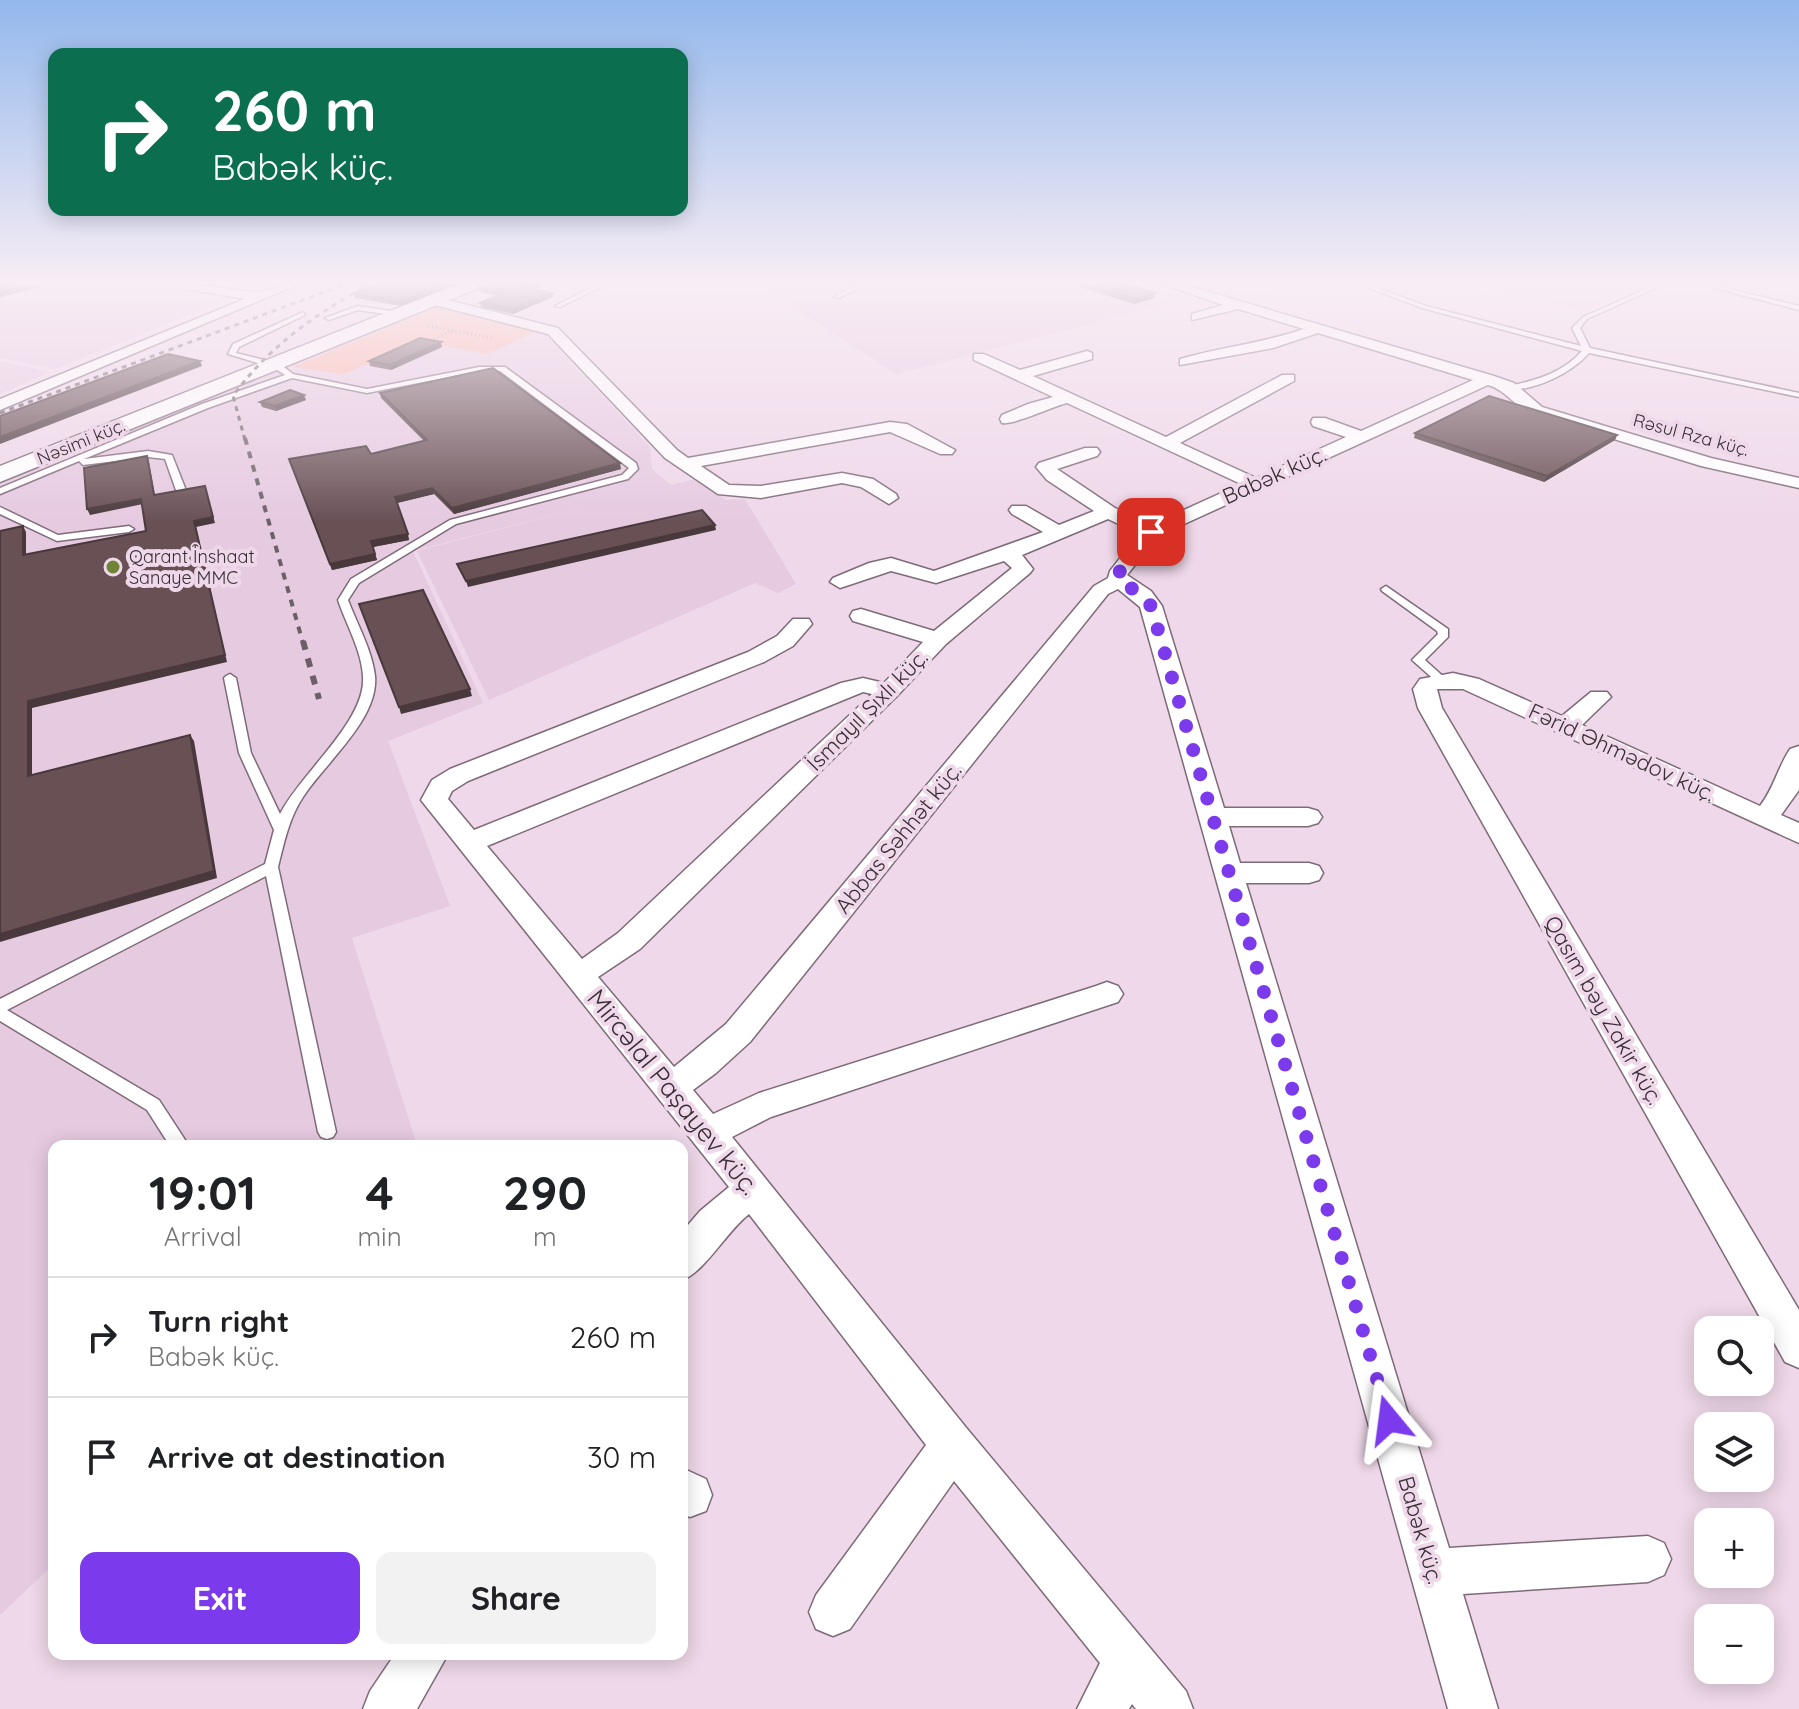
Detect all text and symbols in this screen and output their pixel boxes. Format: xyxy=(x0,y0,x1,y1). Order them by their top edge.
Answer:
text: 260 m xyxy=(212,75,377,145)
icon: right xyxy=(80,80,184,184)
text: Babək küç. xyxy=(212,144,393,189)
street label: Rəsul Rza küç. xyxy=(1631,408,1752,461)
street label: Nəsimi küç. xyxy=(33,413,128,470)
street label: Babək küç. xyxy=(1218,440,1330,510)
pin xyxy=(1117,498,1185,566)
icon: arrive xyxy=(1129,510,1173,554)
place label: Qarant İnshaat Sanaye MMC xyxy=(129,545,255,589)
marker: Qarant İnshaat Sanaye MMC xyxy=(104,558,122,576)
street label: İsmayıl Şıxlı küç. xyxy=(800,643,934,777)
street label: Fərid Əhmədov küç. xyxy=(1524,696,1720,808)
street label: Abbas Səhhət küç. xyxy=(829,757,967,919)
street label: Qasım bəy Zakir küç. xyxy=(1538,910,1670,1110)
street label: Mircəlal Paşayev küç. xyxy=(580,982,767,1201)
text: 19:01 xyxy=(149,1162,256,1222)
text: 4 xyxy=(365,1162,394,1222)
text: 290 xyxy=(503,1162,587,1222)
text: Arrival xyxy=(164,1220,242,1253)
text: min xyxy=(357,1220,402,1253)
text: m xyxy=(533,1220,557,1253)
text: Turn right xyxy=(148,1302,289,1340)
icon: right xyxy=(80,1315,124,1359)
map controls xyxy=(1694,1316,1774,1684)
button: search xyxy=(1694,1316,1774,1396)
text: 260 m xyxy=(570,1318,656,1356)
text: Babək küç. xyxy=(148,1340,279,1373)
position arrow xyxy=(1347,1378,1431,1462)
button: layers xyxy=(1694,1412,1774,1492)
icon: arrive xyxy=(80,1435,124,1479)
text: Arrive at destination xyxy=(148,1438,446,1476)
text: 30 m xyxy=(587,1438,656,1476)
street label: Babək küç. xyxy=(1392,1473,1450,1587)
button: + xyxy=(1694,1508,1774,1588)
button: Exit xyxy=(80,1552,360,1644)
button: Share xyxy=(376,1552,656,1644)
button: − xyxy=(1694,1604,1774,1684)

